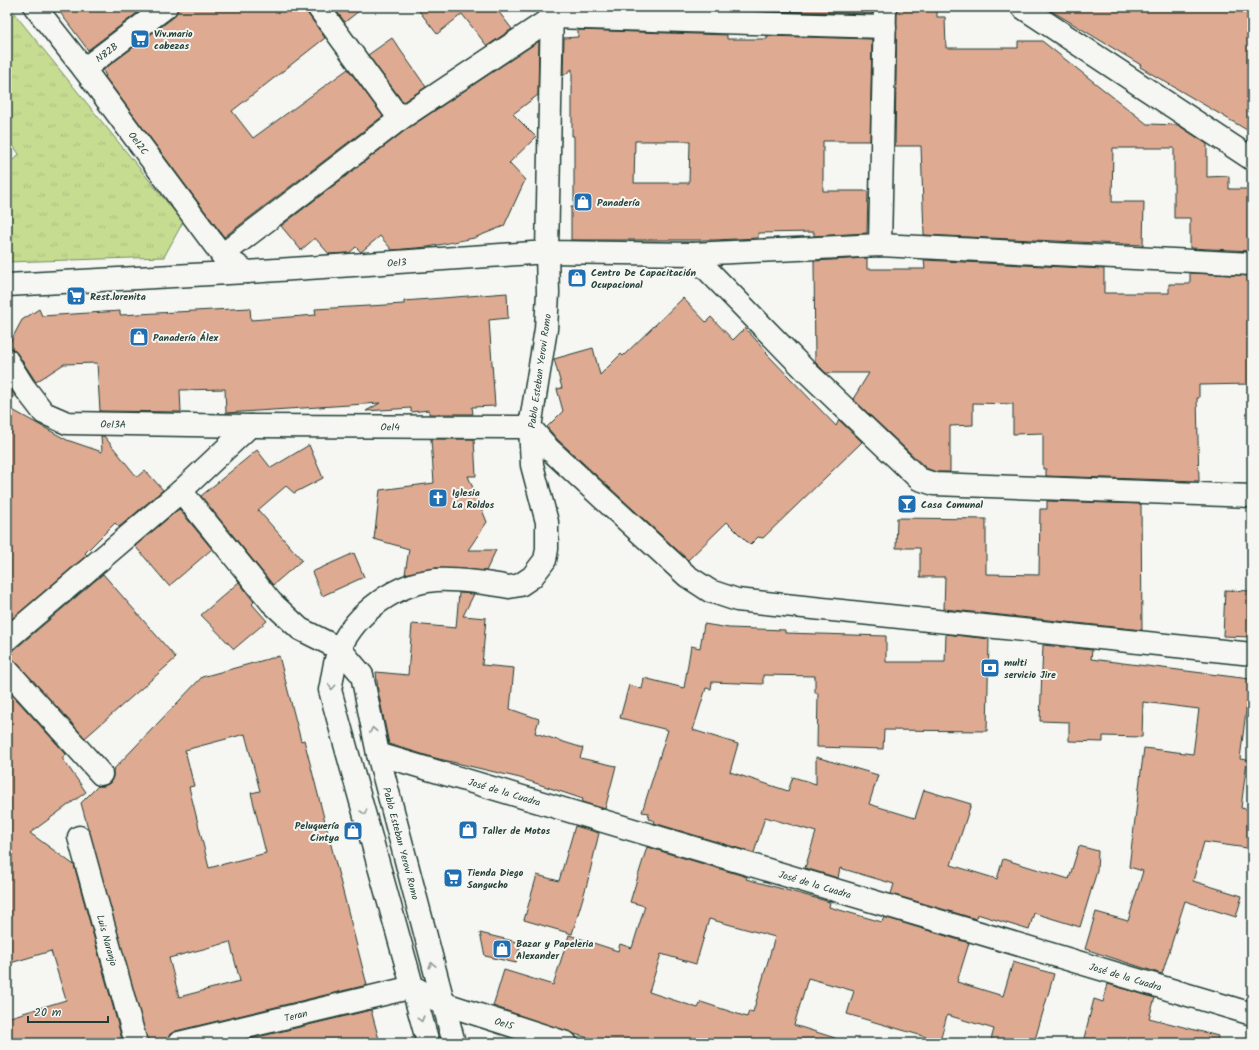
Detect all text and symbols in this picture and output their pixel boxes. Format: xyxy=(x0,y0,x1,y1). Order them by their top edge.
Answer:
place label: Viv.mario cabezas xyxy=(154,26,193,54)
supermarket icon: Viv.mario cabezas xyxy=(129,28,151,50)
street label: N82B xyxy=(92,39,122,67)
street label: Oe12C xyxy=(124,128,152,159)
shop icon: Panadería xyxy=(572,191,594,213)
place label: Panadería xyxy=(597,195,640,211)
street label: Oe13 xyxy=(387,254,407,272)
place label: Centro De Capacitación Ocupacional xyxy=(591,265,696,293)
shop icon: Centro De Capacitación Ocupacional xyxy=(566,267,588,289)
supermarket icon: Rest.lorenita xyxy=(65,285,87,307)
place label: Rest.lorenita xyxy=(90,289,146,305)
street label: Pablo Esteban Yerovi Romo xyxy=(524,312,556,430)
shop icon: Panadería Álex xyxy=(128,326,150,348)
place label: Panadería Álex xyxy=(153,330,219,346)
street label: Oe13A xyxy=(100,417,126,433)
street label: Oe14 xyxy=(381,419,400,436)
place label: Iglesia La Roldos xyxy=(452,485,495,513)
church icon: Iglesia La Roldos xyxy=(427,487,449,509)
bar icon: Casa Comunal xyxy=(896,493,918,515)
place label: Casa Comunal xyxy=(921,497,983,513)
place label: multi servicio Jire xyxy=(1004,655,1056,683)
bank icon: multi servicio Jire xyxy=(979,657,1001,679)
one-way arrow xyxy=(328,684,337,690)
one-way arrow xyxy=(369,727,378,733)
street label: José de la Cuadra xyxy=(466,774,543,811)
street label: Pablo Esteban Yerovi Romo xyxy=(378,786,423,902)
one-way arrow xyxy=(359,809,368,816)
place label: Peluquería Cintya xyxy=(295,818,339,846)
shop icon: Taller de Motos xyxy=(457,819,479,841)
shop icon: Peluquería Cintya xyxy=(342,820,364,842)
place label: Taller de Motos xyxy=(482,823,551,839)
place label: Tienda Diego Sangucho xyxy=(467,865,524,893)
supermarket icon: Tienda Diego Sangucho xyxy=(442,867,464,889)
street label: José de la Cuadra xyxy=(777,867,853,903)
street label: Luis Naranjo xyxy=(92,913,121,968)
place label: Bazar y Papeleria Alexander xyxy=(516,936,593,964)
shop icon: Bazar y Papeleria Alexander xyxy=(491,938,513,960)
street label: José de la Cuadra xyxy=(1087,959,1164,996)
one-way arrow xyxy=(428,962,437,969)
scale bar xyxy=(28,998,108,1024)
text: 20 m xyxy=(34,1003,62,1022)
street label: Teran xyxy=(283,1006,309,1027)
street label: Oe15 xyxy=(492,1013,516,1035)
one-way arrow xyxy=(417,1015,425,1022)

